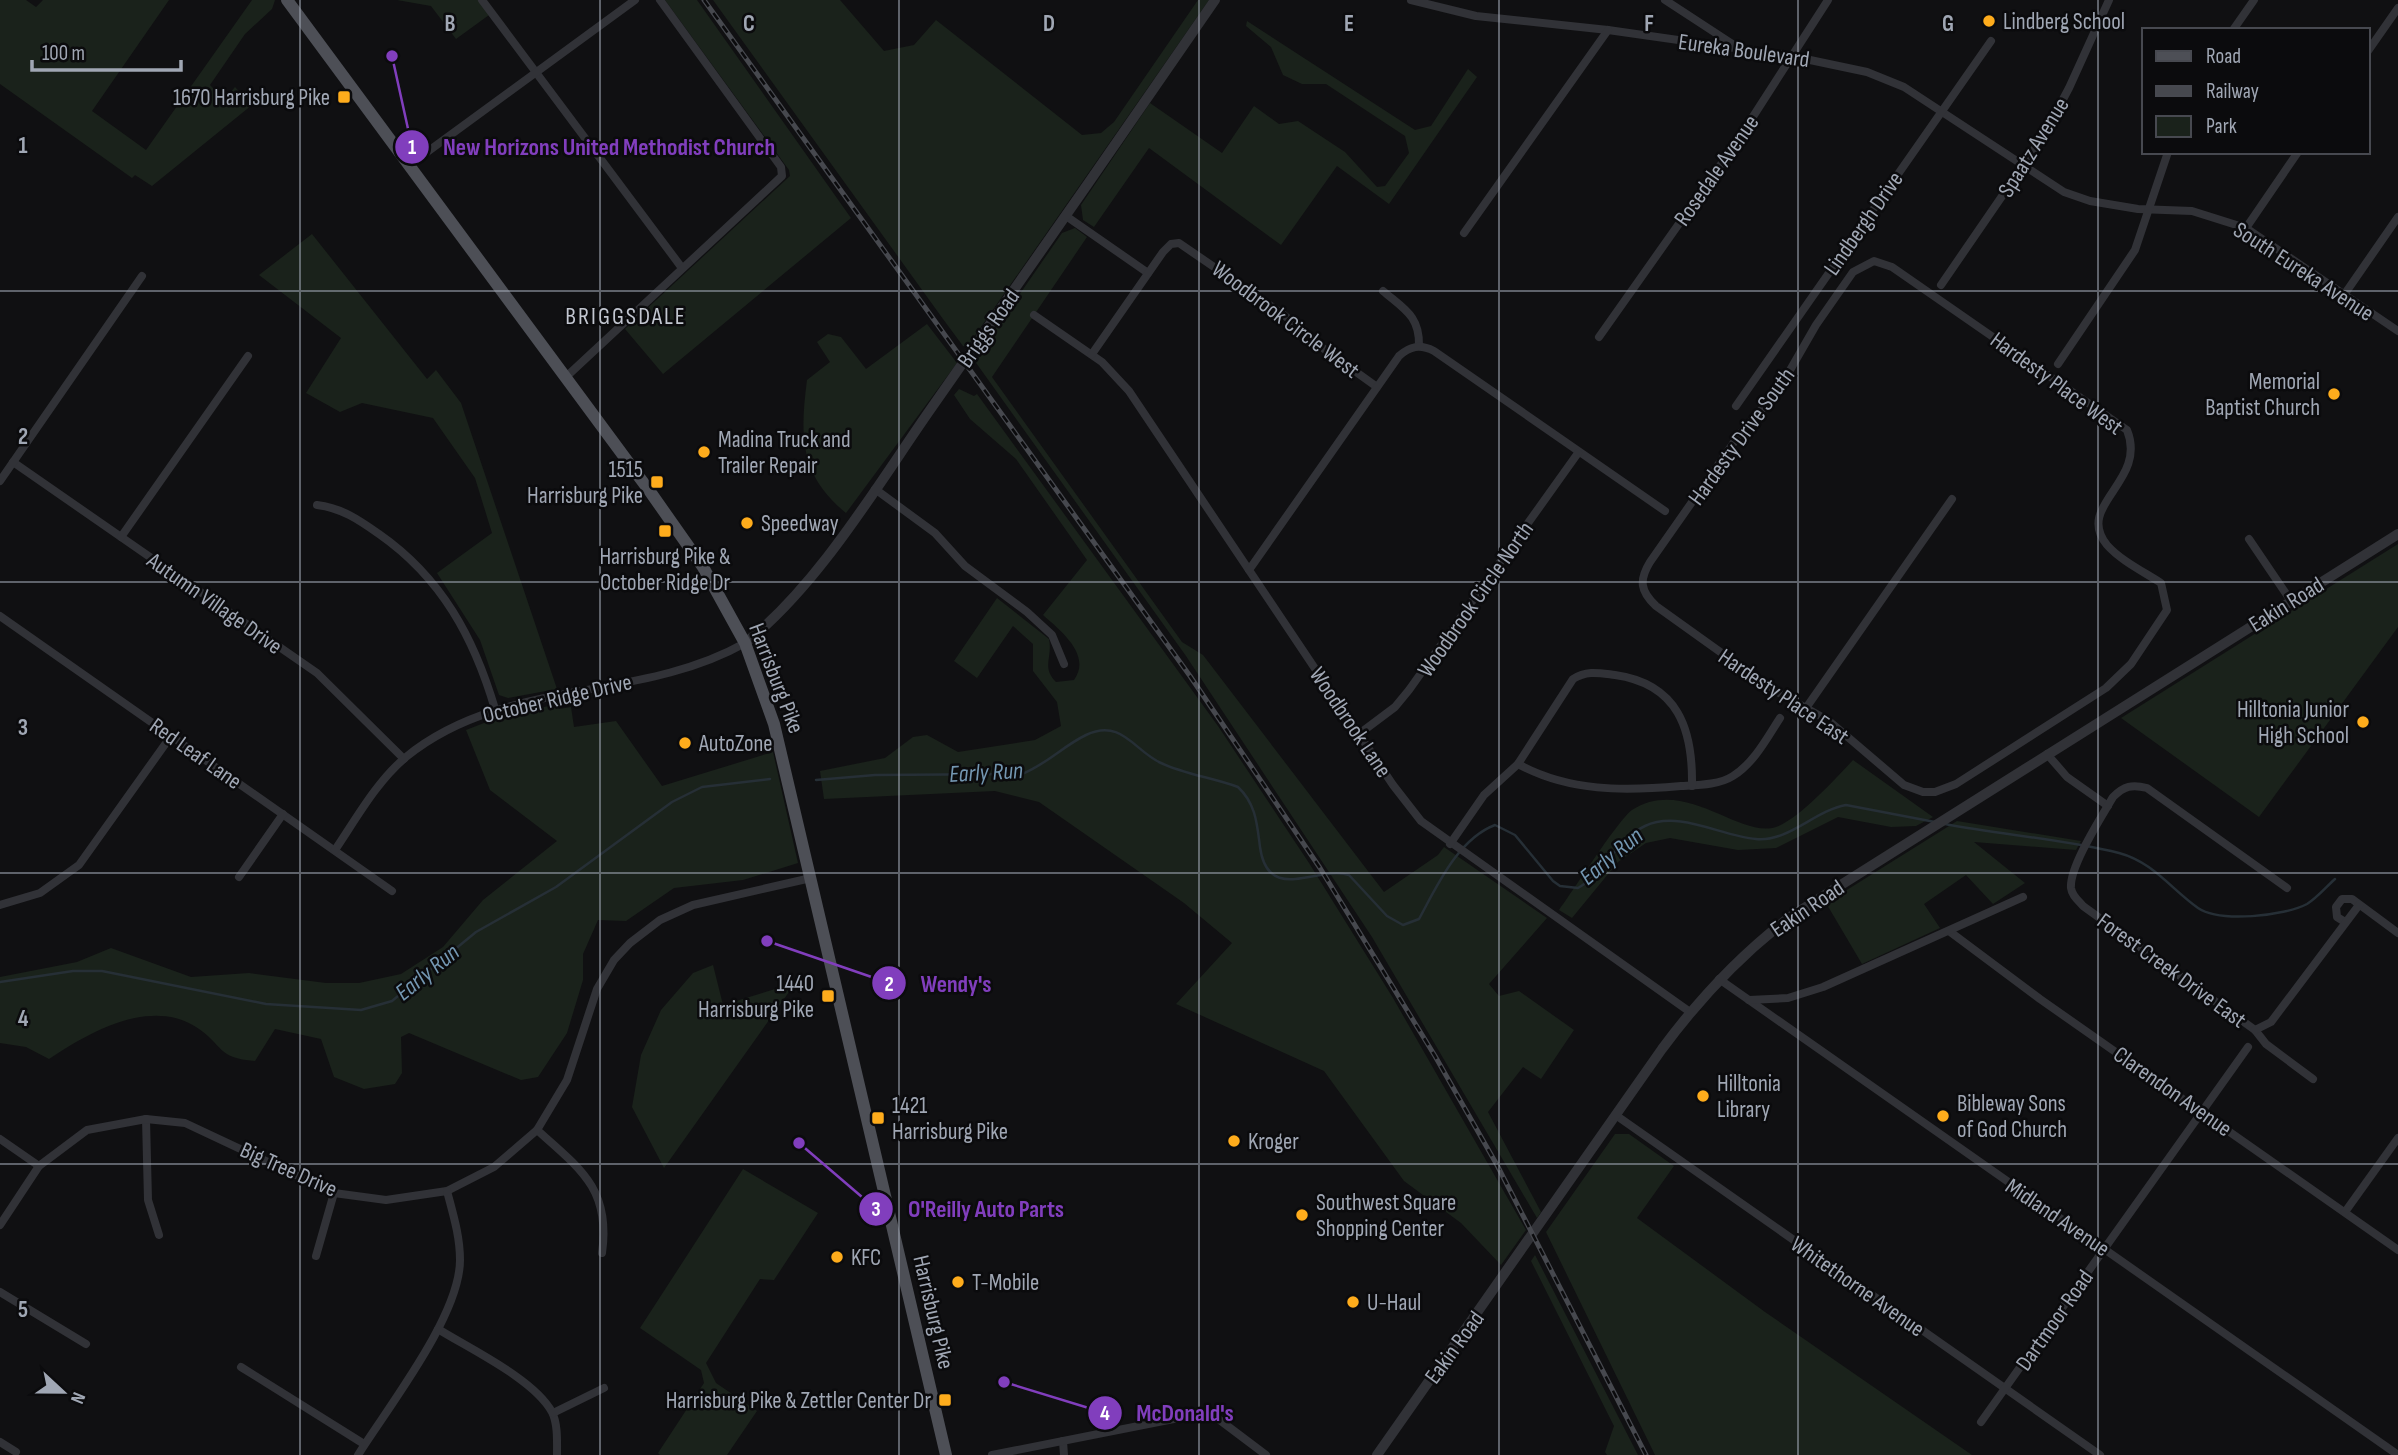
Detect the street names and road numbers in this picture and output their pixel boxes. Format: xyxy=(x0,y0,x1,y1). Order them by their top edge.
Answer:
street label: Eureka Boulevard xyxy=(1677,28,1811,74)
street label: Spaatz Avenue xyxy=(1992,92,2075,203)
street label: Rosedale Avenue xyxy=(1668,110,1765,232)
street label: Lindbergh Drive xyxy=(1818,166,1910,281)
street label: South Eureka Avenue xyxy=(2228,216,2379,328)
street label: Woodbrook Circle West xyxy=(1206,255,1365,384)
street label: Briggs Road xyxy=(952,284,1026,373)
street label: Hardesty Place West xyxy=(1985,326,2128,441)
street label: Hardesty Drive South xyxy=(1683,362,1801,511)
street label: Woodbrook Circle North xyxy=(1412,516,1540,683)
street label: Autumn Village Drive xyxy=(141,546,287,661)
street label: Eakin Road xyxy=(2244,571,2329,639)
street label: Harrisburg Pike xyxy=(742,619,810,737)
street label: Hardesty Place East xyxy=(1713,643,1854,751)
street label: Woodbrook Lane xyxy=(1303,662,1397,783)
street label: October Ridge Drive xyxy=(480,668,635,730)
street label: Red Leaf Lane xyxy=(144,712,247,796)
street label: Eakin Road xyxy=(1765,874,1850,944)
street label: Forest Creek Drive East xyxy=(2091,907,2252,1034)
street label: Clarendon Avenue xyxy=(2108,1041,2237,1143)
street label: Big Tree Drive xyxy=(236,1136,342,1204)
street label: Midland Avenue xyxy=(2000,1173,2115,1263)
street label: Whitethorne Avenue xyxy=(1785,1230,1930,1343)
street label: Harrisburg Pike xyxy=(906,1253,960,1372)
street label: Dartmoor Road xyxy=(2010,1265,2100,1376)
street label: Eakin Road xyxy=(1419,1306,1490,1389)

